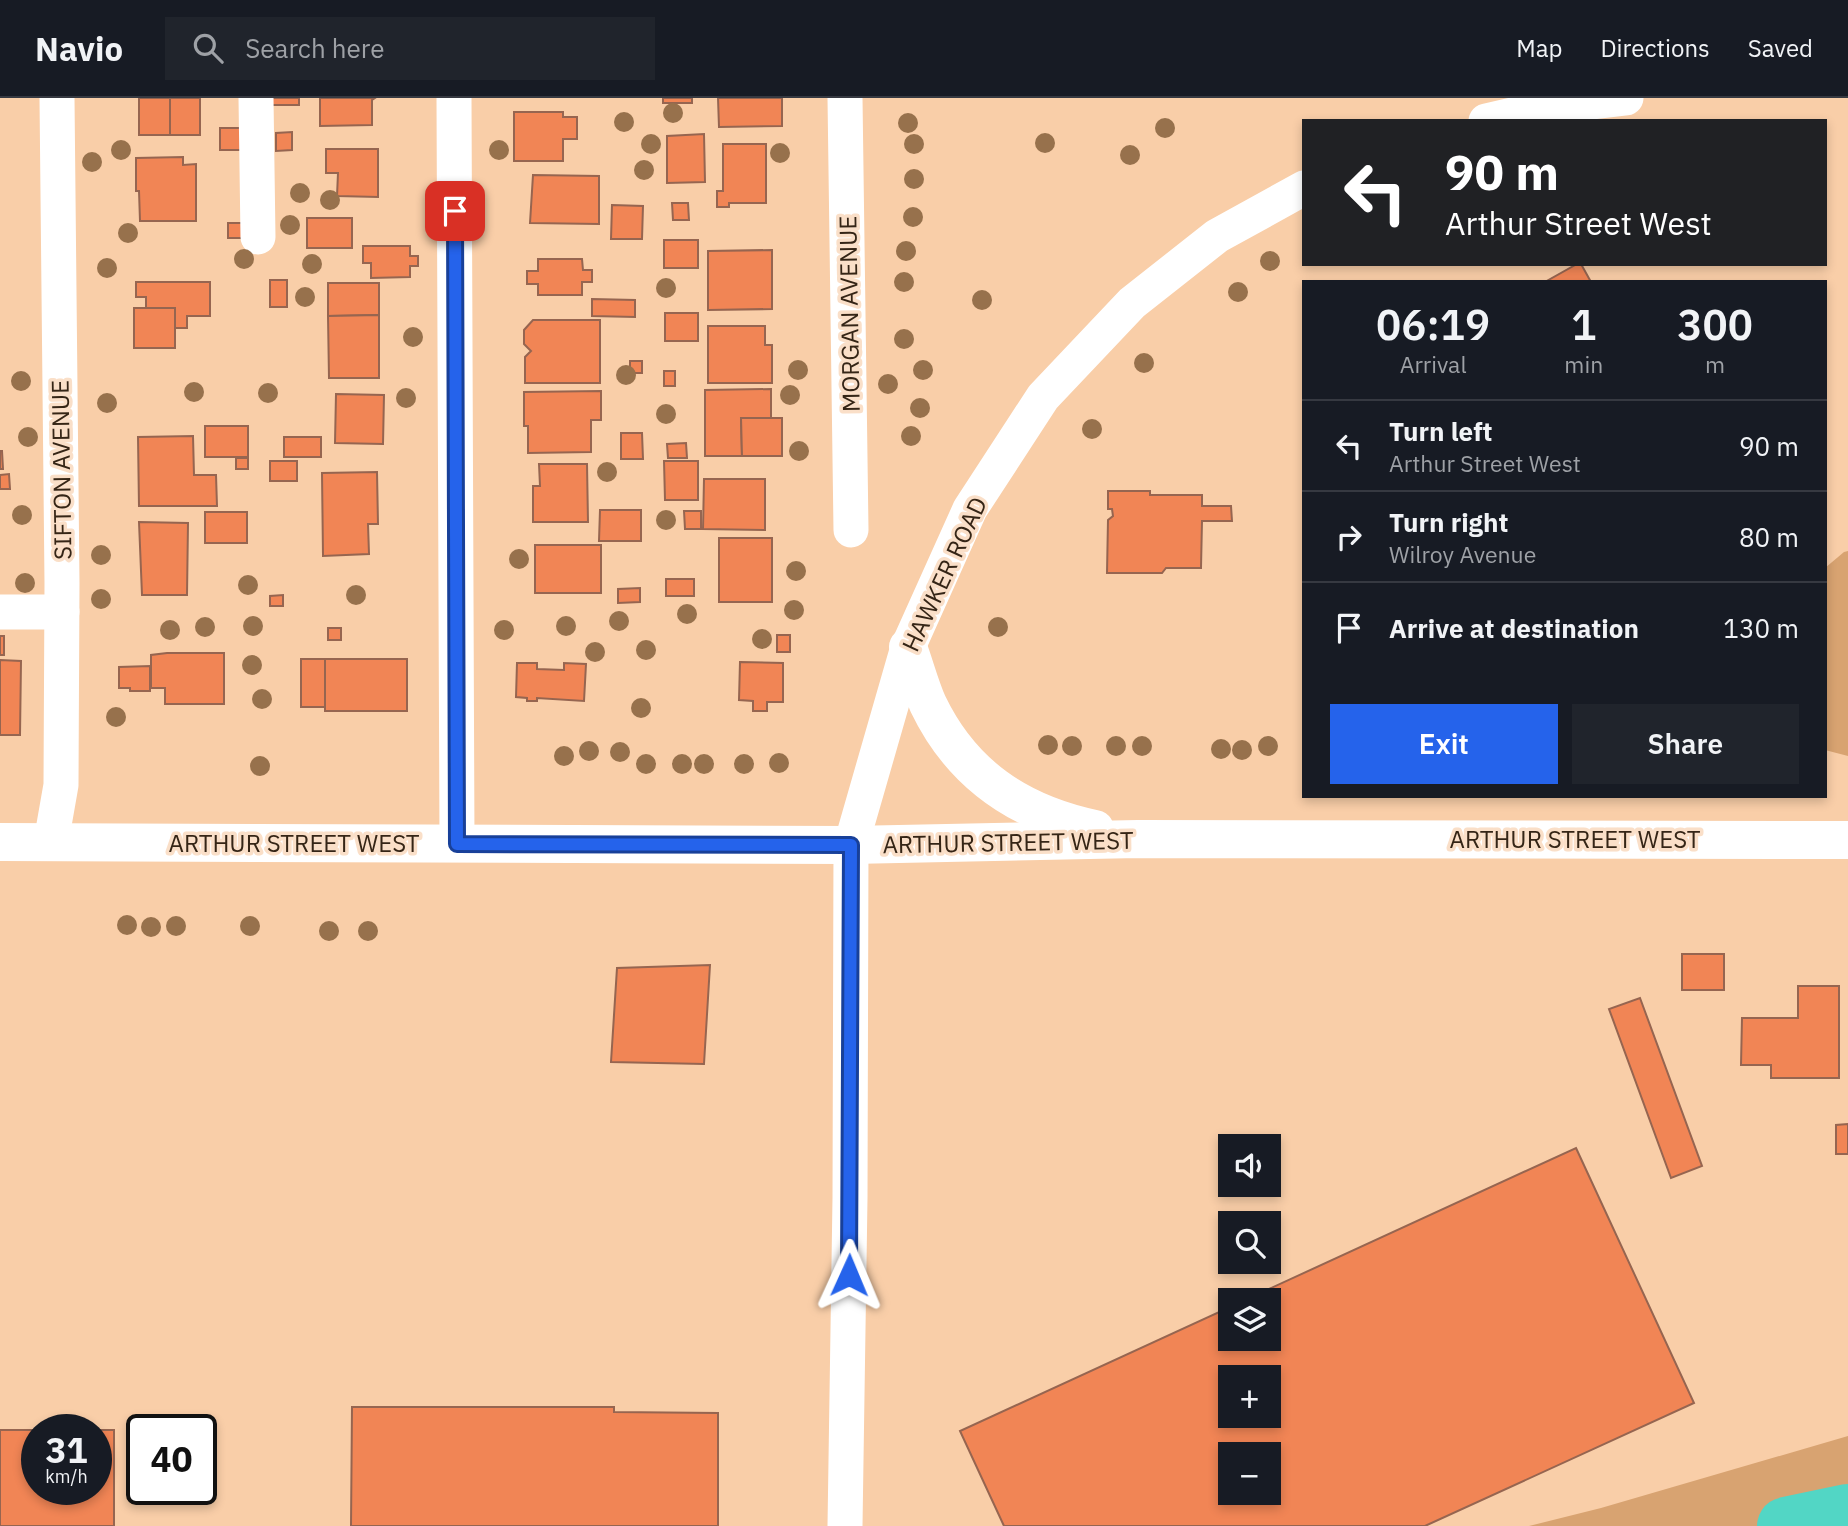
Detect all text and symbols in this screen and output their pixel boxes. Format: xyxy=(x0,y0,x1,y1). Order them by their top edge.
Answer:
search box xyxy=(165,17,655,80)
text: Navio xyxy=(35,27,123,70)
icon: search xyxy=(189,29,227,67)
text: Search here xyxy=(245,31,385,65)
text: Map xyxy=(1516,32,1562,64)
text: Directions xyxy=(1600,32,1710,64)
text: Saved xyxy=(1748,32,1813,64)
text: 90 m xyxy=(1445,140,1559,203)
icon: left xyxy=(1330,147,1421,238)
pin xyxy=(425,181,485,241)
icon: arrive xyxy=(436,192,474,230)
text: Arthur Street West xyxy=(1445,202,1712,244)
street label: MORGAN AVENUE xyxy=(831,215,867,413)
text: 06:19 xyxy=(1376,297,1490,352)
text: 1 xyxy=(1571,297,1596,352)
text: 300 xyxy=(1677,297,1753,352)
text: Arrival xyxy=(1400,349,1467,379)
text: min xyxy=(1564,349,1603,379)
text: m xyxy=(1705,349,1725,379)
street label: SIFTON AVENUE xyxy=(43,380,79,560)
text: Turn left xyxy=(1389,414,1492,448)
icon: left xyxy=(1330,427,1368,465)
text: 90 m xyxy=(1739,429,1799,463)
text: Arthur Street West xyxy=(1389,448,1581,478)
street label: HAWKER ROAD xyxy=(894,492,994,656)
text: Turn right xyxy=(1389,505,1508,539)
icon: right xyxy=(1330,518,1368,556)
text: 80 m xyxy=(1739,520,1799,554)
text: Wilroy Avenue xyxy=(1389,539,1536,569)
icon: arrive xyxy=(1330,609,1368,647)
text: Arrive at destination xyxy=(1389,611,1639,645)
text: 130 m xyxy=(1723,611,1799,645)
button: Exit xyxy=(1330,704,1558,784)
button: Share xyxy=(1572,704,1799,784)
street label: ARTHUR STREET WEST xyxy=(1450,823,1701,855)
street label: ARTHUR STREET WEST xyxy=(882,824,1134,860)
street label: ARTHUR STREET WEST xyxy=(169,827,420,859)
map controls xyxy=(1218,1134,1281,1505)
button: sound xyxy=(1218,1134,1281,1197)
button: search xyxy=(1218,1211,1281,1274)
position arrow xyxy=(812,1238,886,1312)
button: layers xyxy=(1218,1288,1281,1351)
button: + xyxy=(1218,1365,1281,1428)
speed limit sign: 40 xyxy=(126,1414,217,1505)
text: 31 xyxy=(45,1427,88,1473)
button: − xyxy=(1218,1442,1281,1505)
text: km/h xyxy=(45,1465,88,1488)

